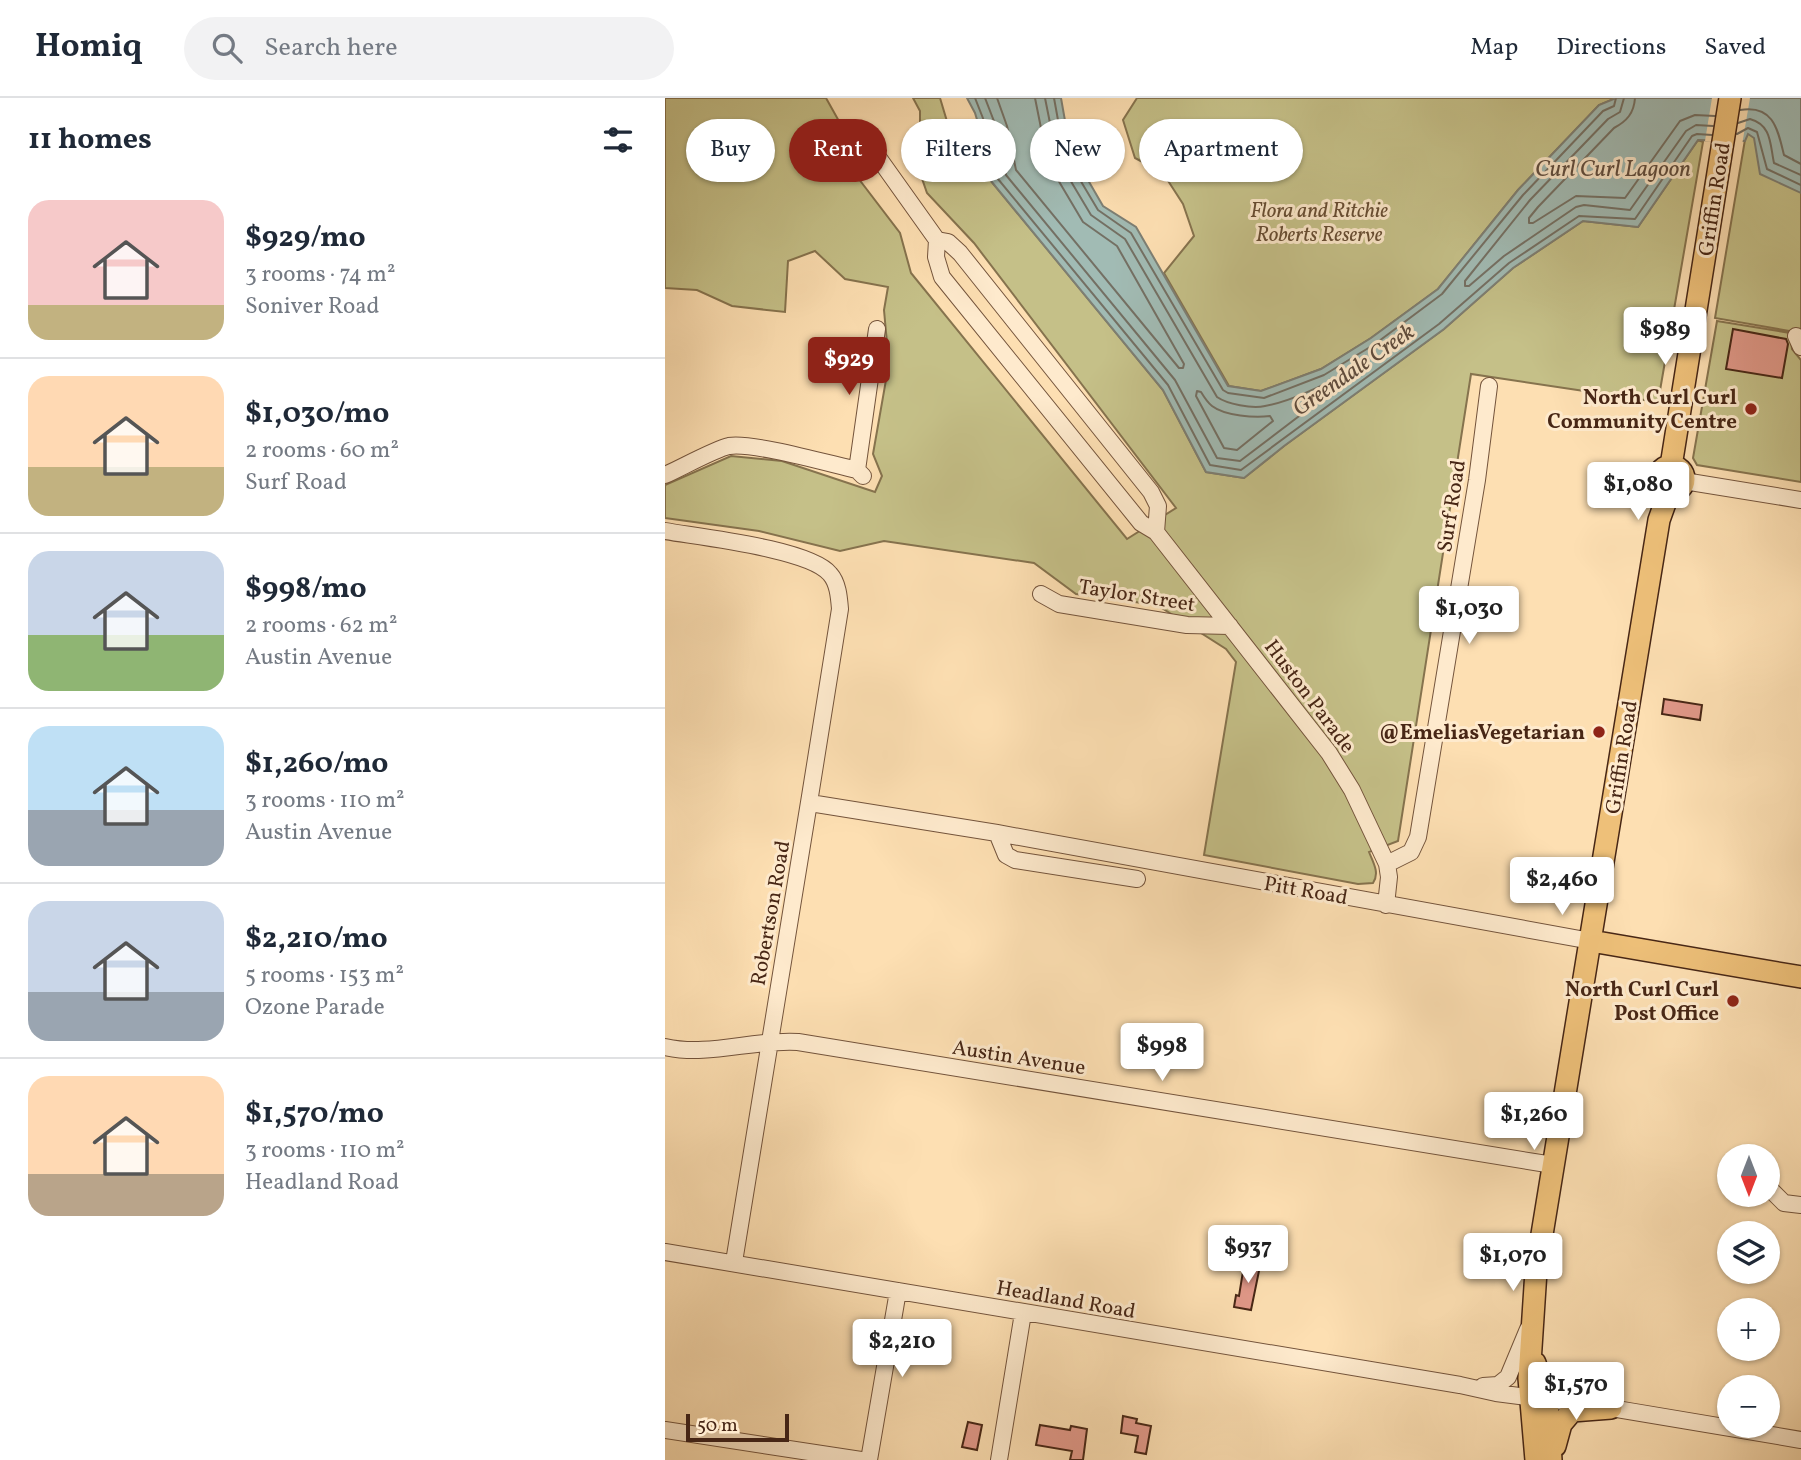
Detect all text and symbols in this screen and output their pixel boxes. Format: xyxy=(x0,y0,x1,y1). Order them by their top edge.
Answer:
search box xyxy=(184,17,674,80)
text: Homiq xyxy=(35,25,142,71)
icon: search xyxy=(208,29,246,67)
text: Search here xyxy=(264,30,397,66)
text: Map xyxy=(1470,31,1518,65)
text: Directions xyxy=(1556,31,1666,65)
text: Saved xyxy=(1704,31,1766,65)
text: 11 homes xyxy=(28,119,152,161)
chip: Buy xyxy=(686,119,775,182)
chip: Rent xyxy=(789,119,887,182)
chip: Filters xyxy=(901,119,1016,182)
chip: New xyxy=(1030,119,1125,182)
chip: Apartment xyxy=(1139,119,1303,182)
icon: filters xyxy=(599,121,637,159)
street label: Griffin Road xyxy=(1692,140,1739,258)
water label: Curl Curl Lagoon xyxy=(1535,154,1691,186)
park label: Flora and Ritchie Roberts Reserve xyxy=(1250,197,1388,250)
text: $929/mo xyxy=(245,217,366,259)
icon: home xyxy=(84,228,168,312)
text: 3 rooms · 74 m² xyxy=(245,259,395,291)
text: Soniver Road xyxy=(245,291,380,323)
pin: $989 xyxy=(1624,308,1706,367)
text: $989 xyxy=(1640,314,1690,346)
water label: Greendale Creek xyxy=(1286,316,1422,425)
pin: $929 xyxy=(808,338,890,397)
text: $929 xyxy=(824,344,874,376)
place label: North Curl Curl Community Centre xyxy=(1547,384,1737,437)
text: $1,030/mo xyxy=(245,393,389,435)
marker: North Curl Curl Community Centre xyxy=(1743,401,1759,417)
icon: home xyxy=(84,404,168,488)
text: 2 rooms · 60 m² xyxy=(245,435,399,467)
street label: Surf Road xyxy=(1431,458,1474,554)
pin: $1,080 xyxy=(1581,462,1695,522)
text: Surf Road xyxy=(245,467,347,499)
text: $1,080 xyxy=(1603,469,1673,501)
text: $998/mo xyxy=(245,568,367,610)
street label: Taylor Street xyxy=(1076,573,1197,620)
icon: home xyxy=(84,579,168,663)
pin: $1,030 xyxy=(1412,587,1526,646)
text: $1,030 xyxy=(1435,593,1503,625)
text: 2 rooms · 62 m² xyxy=(245,610,397,642)
street label: Huston Parade xyxy=(1256,634,1361,760)
text: Austin Avenue xyxy=(245,642,392,674)
street label: Griffin Road xyxy=(1599,698,1646,816)
place label: @EmeliasVegetarian xyxy=(1379,719,1585,748)
marker: @EmeliasVegetarian xyxy=(1591,724,1607,740)
text: $1,260/mo xyxy=(245,743,388,785)
icon: home xyxy=(84,754,168,838)
text: 3 rooms · 110 m² xyxy=(245,785,405,817)
text: Austin Avenue xyxy=(245,817,392,849)
street label: Robertson Road xyxy=(744,838,799,988)
pin: $2,460 xyxy=(1505,858,1619,917)
text: $2,460 xyxy=(1526,864,1598,896)
street label: Pitt Road xyxy=(1262,870,1350,913)
text: $2,210/mo xyxy=(245,918,388,960)
icon: home xyxy=(84,929,168,1013)
text: 5 rooms · 153 m² xyxy=(245,960,404,992)
place label: North Curl Curl Post Office xyxy=(1565,976,1719,1029)
text: Ozone Parade xyxy=(245,992,385,1024)
marker: North Curl Curl Post Office xyxy=(1725,993,1741,1009)
pin: $998 xyxy=(1121,1024,1203,1083)
text: $998 xyxy=(1137,1030,1187,1062)
street label: Austin Avenue xyxy=(950,1034,1087,1083)
text: $1,570/mo xyxy=(245,1093,384,1135)
pin: $1,260 xyxy=(1477,1093,1591,1152)
text: $1,260 xyxy=(1500,1099,1568,1131)
icon: home xyxy=(84,1104,168,1188)
text: 3 rooms · 110 m² xyxy=(245,1135,405,1167)
north arrow xyxy=(1717,1144,1780,1208)
map controls xyxy=(1717,1144,1780,1438)
text: Headland Road xyxy=(245,1167,399,1199)
button: layers xyxy=(1717,1221,1780,1284)
pin: $937 xyxy=(1207,1226,1289,1285)
text: $937 xyxy=(1224,1232,1272,1264)
pin: $1,070 xyxy=(1456,1234,1570,1293)
text: $1,070 xyxy=(1479,1240,1547,1272)
street label: Headland Road xyxy=(994,1274,1138,1327)
button: + xyxy=(1717,1298,1780,1361)
pin: $2,210 xyxy=(845,1320,959,1379)
text: $2,210 xyxy=(869,1326,935,1358)
pin: $1,570 xyxy=(1519,1362,1633,1422)
text: $1,570 xyxy=(1544,1369,1608,1401)
button: − xyxy=(1717,1375,1780,1438)
scale bar xyxy=(686,1411,789,1443)
text: 50 m xyxy=(697,1413,738,1439)

